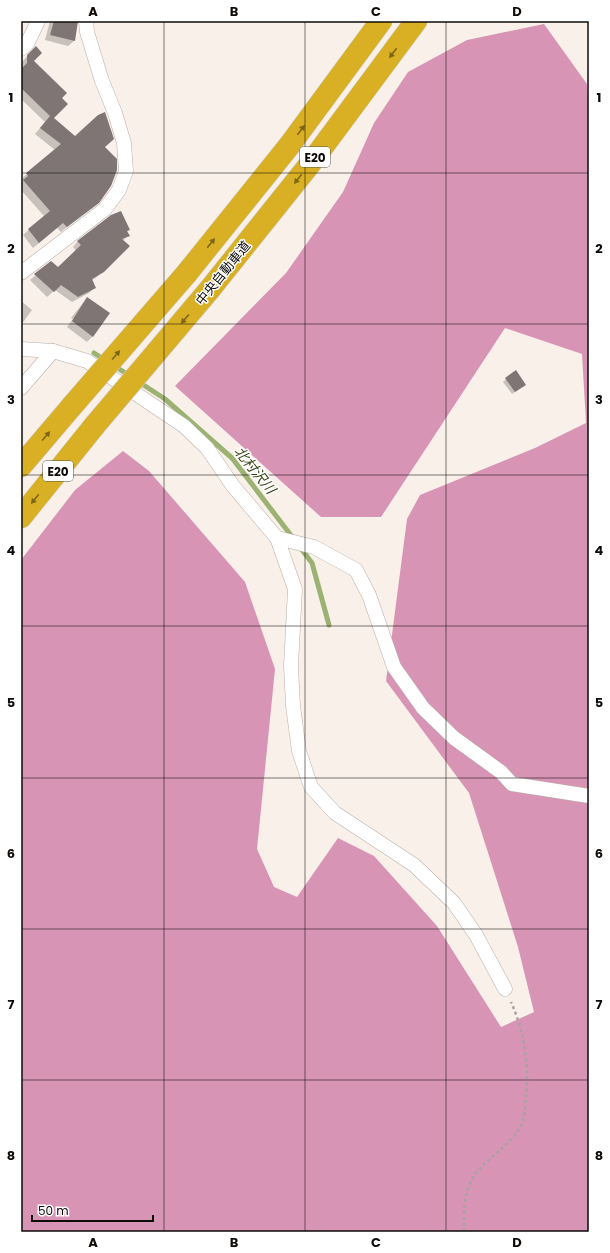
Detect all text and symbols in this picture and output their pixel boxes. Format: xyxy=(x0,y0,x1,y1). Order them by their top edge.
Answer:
text: A xyxy=(88,2,98,21)
text: B xyxy=(230,2,239,21)
text: C xyxy=(371,2,381,21)
text: D xyxy=(512,2,522,21)
one-way arrow xyxy=(388,47,397,58)
text: 1 xyxy=(9,88,13,107)
text: 1 xyxy=(597,88,601,107)
one-way arrow xyxy=(297,125,305,136)
road number: E20 xyxy=(300,147,330,167)
one-way arrow xyxy=(293,173,302,184)
street label: 中央自動車道 xyxy=(191,237,255,309)
one-way arrow xyxy=(207,237,215,248)
text: 2 xyxy=(7,239,15,258)
text: 2 xyxy=(595,239,603,258)
one-way arrow xyxy=(181,314,190,324)
one-way arrow xyxy=(111,350,121,360)
text: 3 xyxy=(7,390,15,409)
text: 3 xyxy=(595,390,603,409)
one-way arrow xyxy=(42,431,51,441)
water label: 北村沢川 xyxy=(230,442,282,500)
road number: E20 xyxy=(43,461,73,481)
one-way arrow xyxy=(31,494,40,504)
text: 4 xyxy=(7,541,16,560)
text: 4 xyxy=(595,541,604,560)
text: 5 xyxy=(7,693,15,712)
text: 5 xyxy=(595,693,603,712)
text: 6 xyxy=(7,844,15,863)
text: 6 xyxy=(595,844,603,863)
text: 7 xyxy=(8,995,15,1014)
text: 7 xyxy=(596,995,603,1014)
text: 8 xyxy=(7,1146,15,1165)
text: 8 xyxy=(595,1146,603,1165)
scale bar xyxy=(32,1197,153,1223)
text: 50 m xyxy=(38,1202,69,1219)
text: A xyxy=(88,1233,98,1252)
text: B xyxy=(230,1233,239,1252)
text: C xyxy=(371,1233,381,1252)
text: D xyxy=(512,1233,522,1252)

